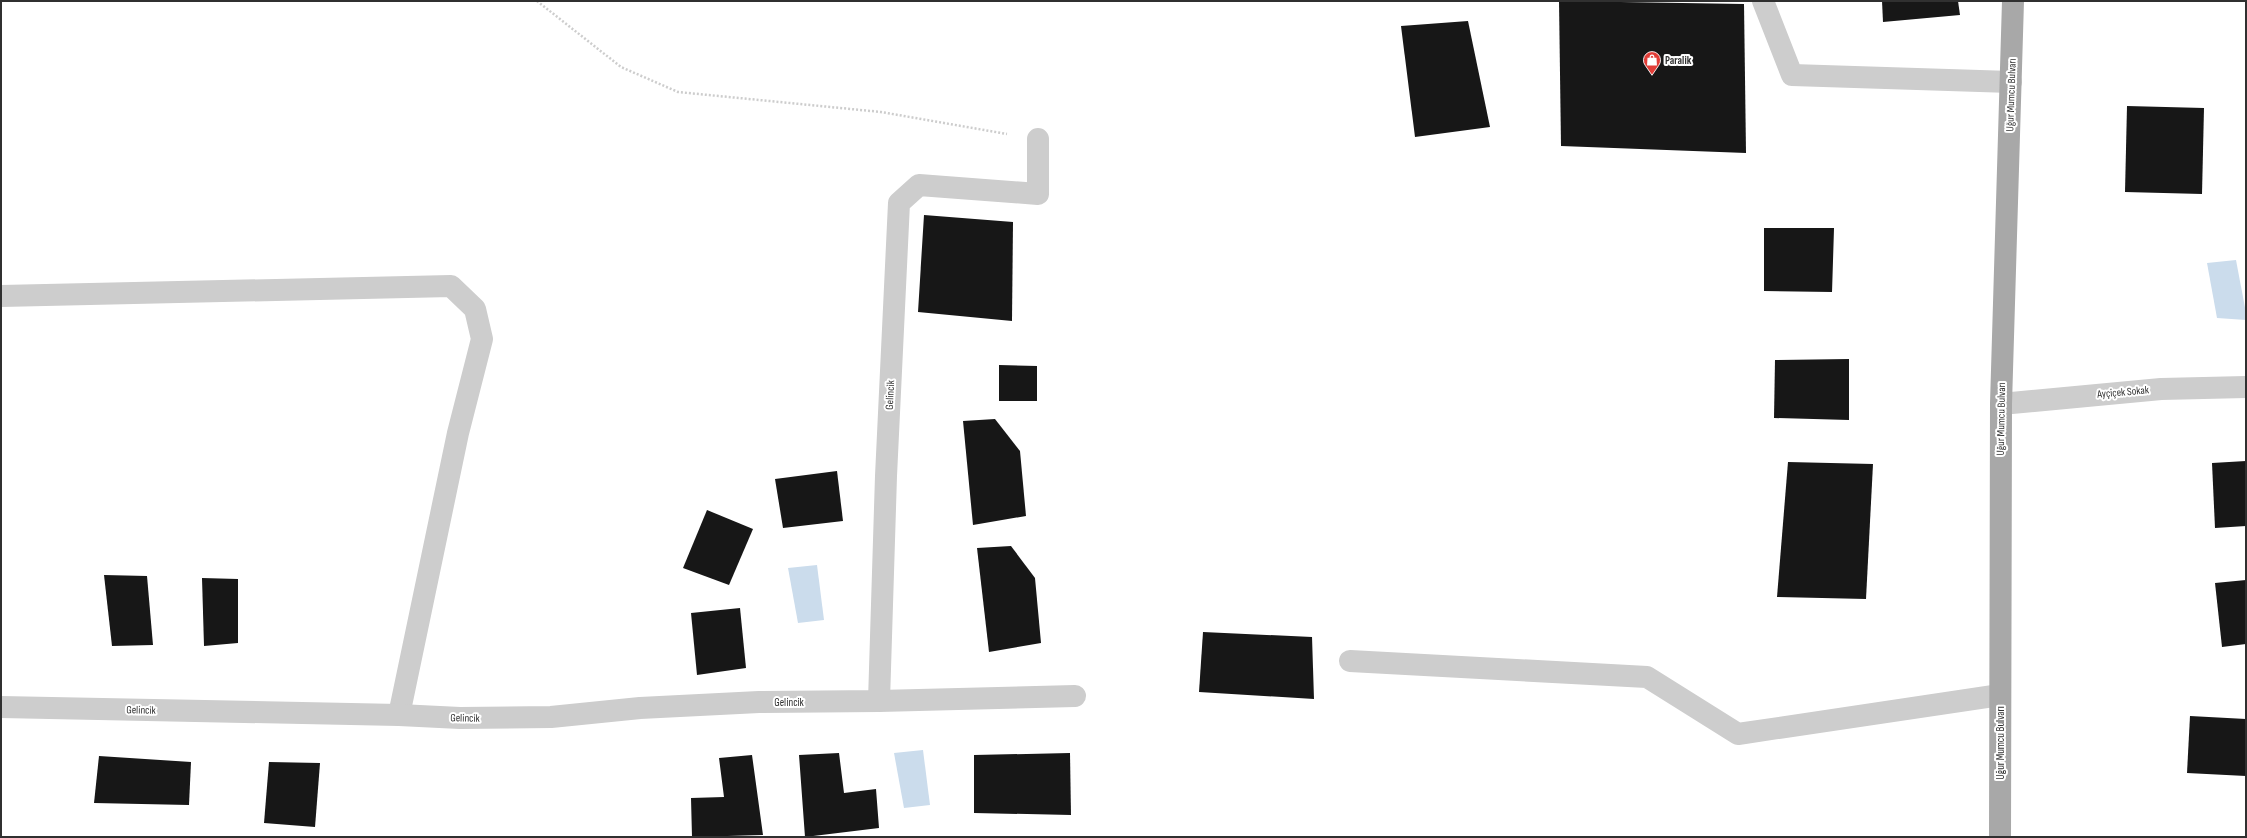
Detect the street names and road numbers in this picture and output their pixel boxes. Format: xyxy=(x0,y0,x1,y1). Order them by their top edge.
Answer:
street label: Uğur Mumcu Bulvarı xyxy=(2003,58,2019,132)
street label: Gelincik xyxy=(883,379,897,410)
street label: Uğur Mumcu Bulvarı xyxy=(1994,382,2008,456)
street label: Ayçiçek Sokak xyxy=(2096,383,2150,401)
street label: Gelincik xyxy=(774,696,805,709)
street label: Gelincik xyxy=(126,703,157,717)
street label: Uğur Mumcu Bulvarı xyxy=(1994,706,2007,780)
street label: Gelincik xyxy=(450,711,481,725)

